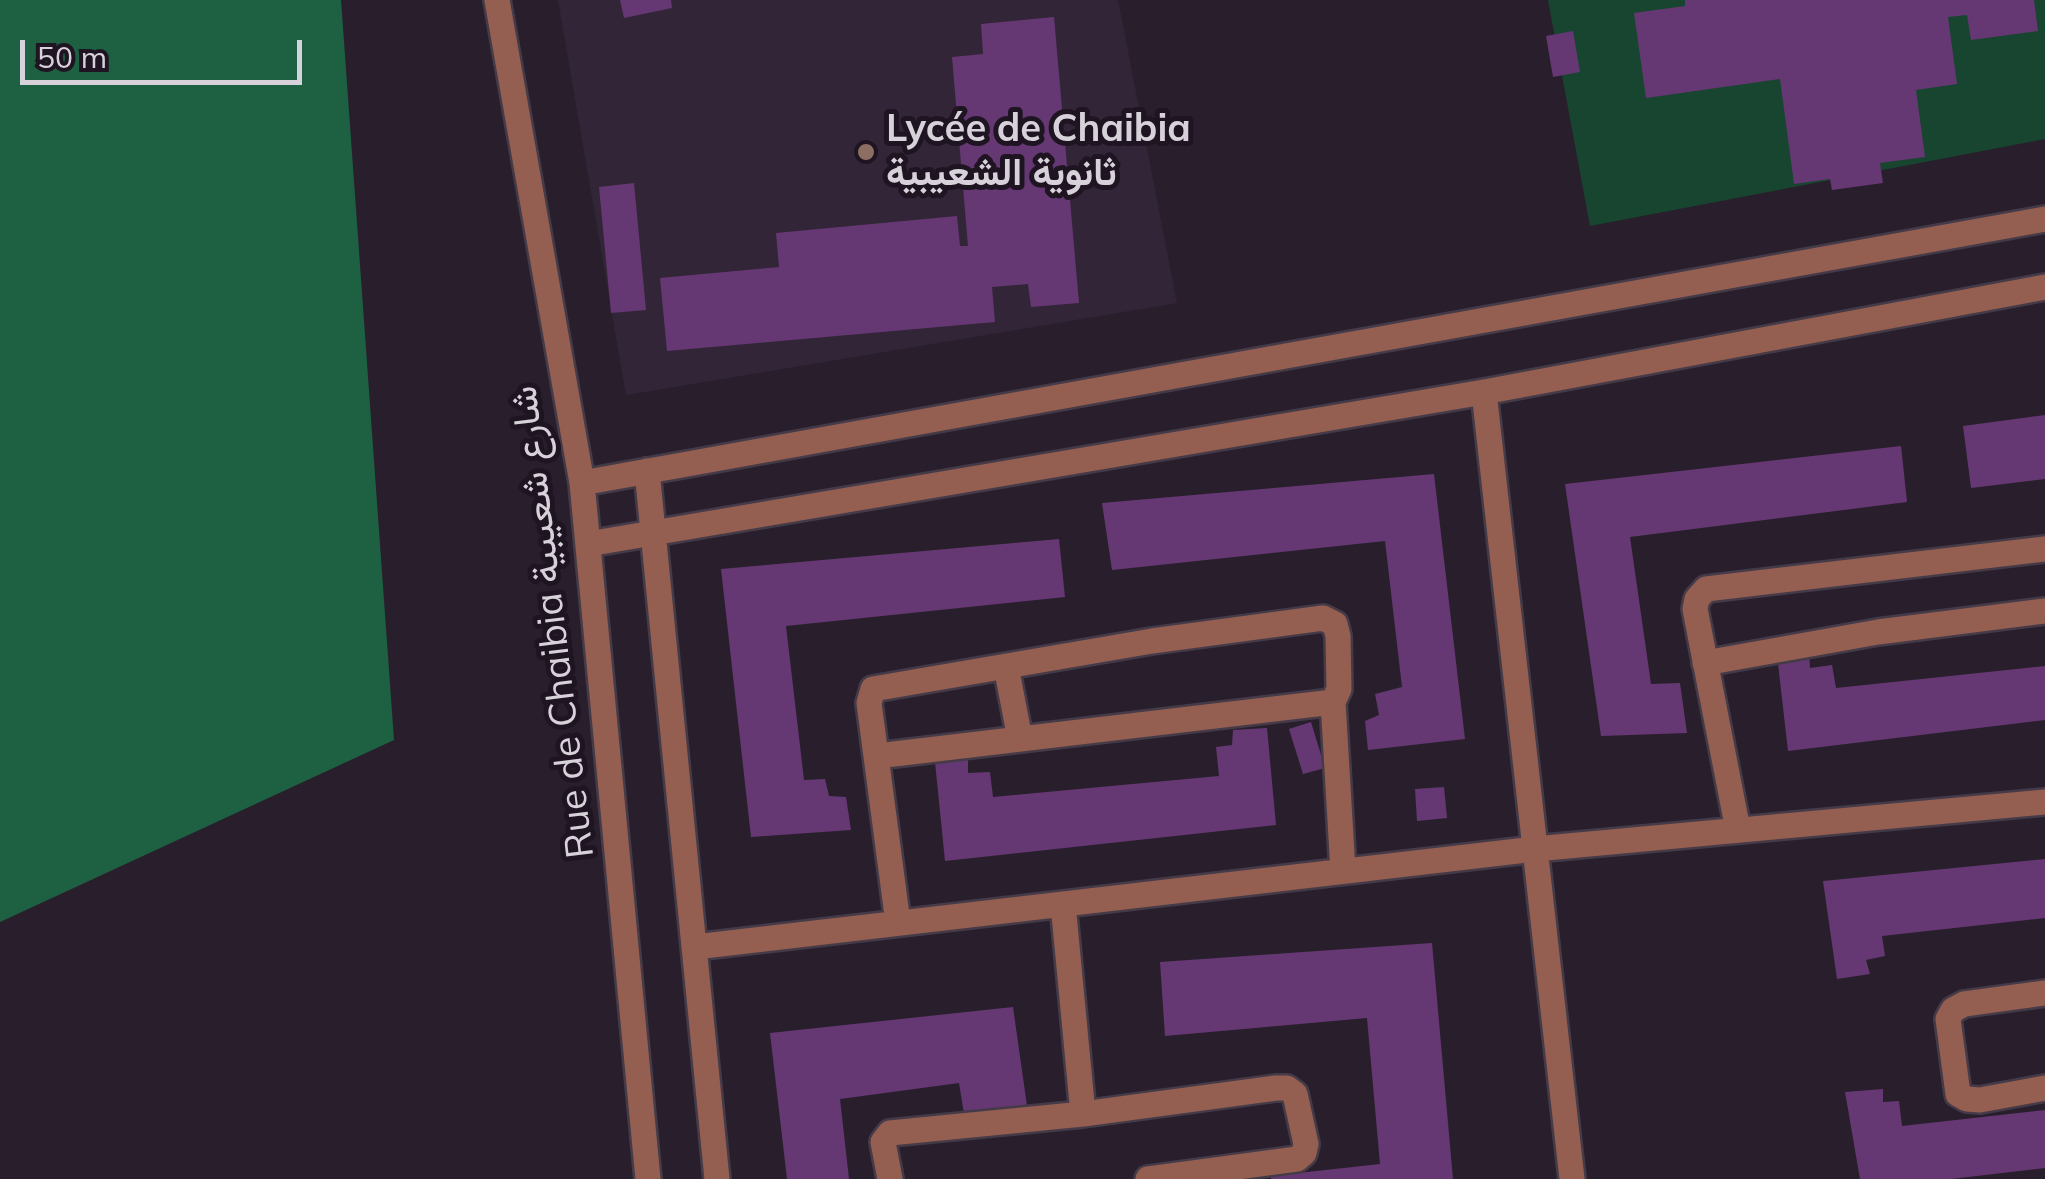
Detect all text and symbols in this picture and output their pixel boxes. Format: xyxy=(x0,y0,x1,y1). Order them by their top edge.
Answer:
scale bar xyxy=(25,20,308,82)
text: 50 m xyxy=(37,38,107,76)
place label: Lycée de Chaibia ثانوية الشعيبية xyxy=(886,107,1191,196)
marker: Lycée de Chaibia ثانوية الشعيبية xyxy=(855,141,877,163)
street label: Rue de Chaibia شارع شعيبية xyxy=(501,383,605,861)

